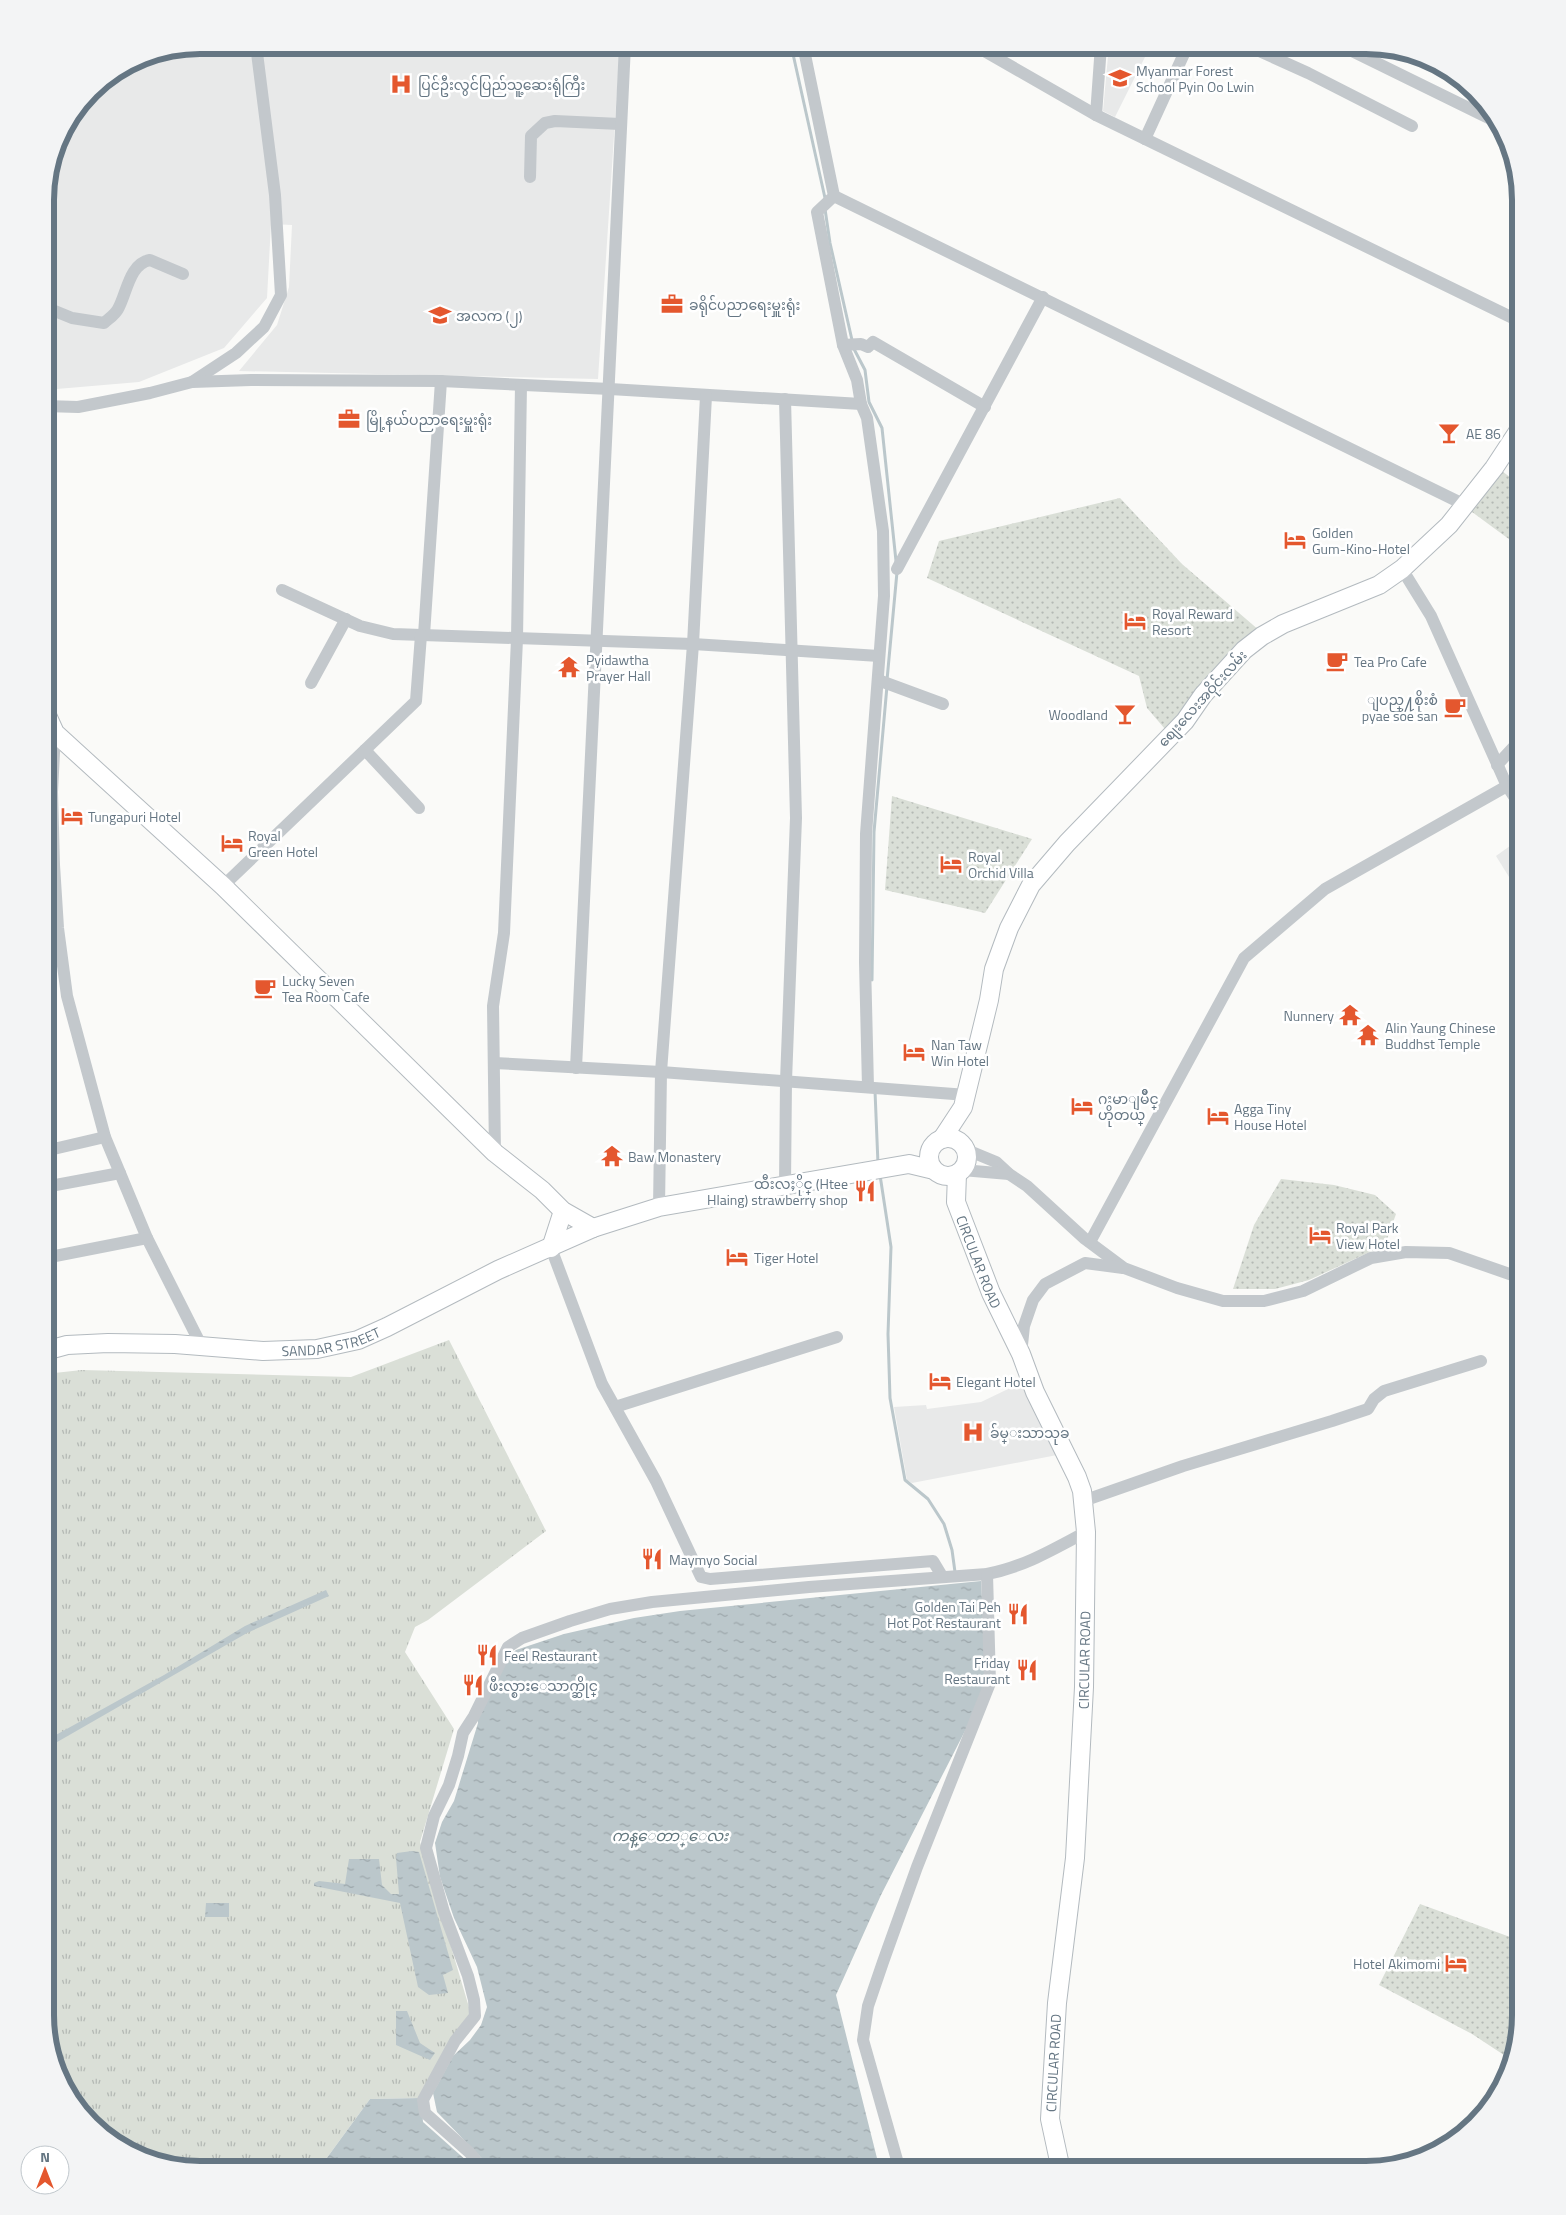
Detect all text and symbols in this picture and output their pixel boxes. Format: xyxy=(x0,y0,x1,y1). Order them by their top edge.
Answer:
place label: Myanmar Forest School Pyin Oo Lwin xyxy=(1136,60,1254,97)
school or university icon: Myanmar Forest School Pyin Oo Lwin xyxy=(1107,65,1133,91)
hospital icon: ပြင်ဦးလွင်ပြည်သူ့ဆေးရုံကြီး xyxy=(388,71,414,97)
place label: ပြင်ဦးလွင်ပြည်သူ့ဆေးရုံကြီး xyxy=(418,74,585,97)
office icon: ခရိုင်ပညာရေးမှူးရုံး xyxy=(659,291,685,317)
place label: ခရိုင်ပညာရေးမှူးရုံး xyxy=(689,294,800,317)
school or university icon: အလက (၂) xyxy=(427,302,453,328)
place label: အလက (၂) xyxy=(456,305,522,328)
office icon: မြို့နယ်ပညာရေးမှူးရုံး xyxy=(336,406,362,432)
place label: မြို့နယ်ပညာရေးမှူးရုံး xyxy=(366,409,492,432)
bar icon: AE 86 xyxy=(1436,420,1462,446)
place label: AE 86 xyxy=(1466,423,1501,444)
place label: Golden Gum-Kino-Hotel xyxy=(1312,522,1410,559)
hotel icon: Golden Gum-Kino-Hotel xyxy=(1282,527,1308,553)
place label: Royal Reward Resort xyxy=(1152,603,1233,640)
hotel icon: Royal Reward Resort xyxy=(1122,608,1148,634)
street label: စျေးလေးအဝိုင်းလမ်း xyxy=(1153,645,1253,753)
cafe icon: Tea Pro Cafe xyxy=(1324,648,1350,674)
place label: Pyidawtha Prayer Hall xyxy=(586,649,651,686)
place label: Tea Pro Cafe xyxy=(1354,651,1427,672)
temple icon: Pyidawtha Prayer Hall xyxy=(556,654,582,680)
place label: ျပည္႔စိုးစံ pyae soe san xyxy=(1362,689,1438,726)
cafe icon: ျပည္႔စိုးစံ pyae soe san xyxy=(1442,694,1468,720)
bar icon: Woodland xyxy=(1112,701,1138,727)
place label: Woodland xyxy=(1049,704,1108,725)
hotel icon: Tungapuri Hotel xyxy=(59,803,85,829)
place label: Tungapuri Hotel xyxy=(88,806,181,827)
place label: Royal Green Hotel xyxy=(248,825,318,862)
hotel icon: Royal Green Hotel xyxy=(219,830,245,856)
place label: Royal Orchid Villa xyxy=(968,846,1034,883)
hotel icon: Royal Orchid Villa xyxy=(938,851,964,877)
place label: Lucky Seven Tea Room Cafe xyxy=(282,970,370,1007)
cafe icon: Lucky Seven Tea Room Cafe xyxy=(252,975,278,1001)
temple icon: Nunnery xyxy=(1337,1002,1363,1028)
place label: Nunnery xyxy=(1283,1005,1334,1026)
place label: Alin Yaung Chinese Buddhst Temple xyxy=(1385,1017,1495,1054)
temple icon: Alin Yaung Chinese Buddhst Temple xyxy=(1355,1022,1381,1048)
place label: Nan Taw Win Hotel xyxy=(931,1034,989,1071)
hotel icon: Nan Taw Win Hotel xyxy=(901,1039,927,1065)
place label: ဂႏမာျမိဳင္ ဟိုတယ္ xyxy=(1098,1088,1159,1127)
hotel icon: ဂႏမာျမိဳင္ ဟိုတယ္ xyxy=(1069,1093,1095,1119)
place label: Agga Tiny House Hotel xyxy=(1234,1098,1307,1135)
hotel icon: Agga Tiny House Hotel xyxy=(1205,1103,1231,1129)
temple icon: Baw Monastery xyxy=(599,1143,625,1169)
place label: Baw Monastery xyxy=(628,1146,721,1167)
place label: ထီးလႈိုင္ (Htee Hlaing) strawberry shop xyxy=(707,1173,848,1210)
restaurant icon: ထီးလႈိုင္ (Htee Hlaing) strawberry shop xyxy=(852,1178,878,1204)
street label: CIRCULAR ROAD xyxy=(952,1212,1007,1312)
place label: Royal Park View Hotel xyxy=(1336,1217,1400,1254)
hotel icon: Royal Park View Hotel xyxy=(1307,1222,1333,1248)
hotel icon: Tiger Hotel xyxy=(724,1244,750,1270)
place label: Tiger Hotel xyxy=(754,1247,819,1268)
street label: SANDAR STREET xyxy=(281,1321,384,1361)
hotel icon: Elegant Hotel xyxy=(927,1368,953,1394)
place label: Elegant Hotel xyxy=(956,1371,1036,1392)
hospital icon: ခ်မ္းသာသုခ xyxy=(960,1419,986,1445)
place label: ခ်မ္းသာသုခ xyxy=(990,1422,1069,1445)
restaurant icon: Maymyo Social xyxy=(639,1546,665,1572)
place label: Maymyo Social xyxy=(669,1549,758,1570)
place label: Golden Tai Peh Hot Pot Restaurant xyxy=(887,1596,1001,1633)
restaurant icon: Golden Tai Peh Hot Pot Restaurant xyxy=(1005,1601,1031,1627)
street label: CIRCULAR ROAD xyxy=(1073,1611,1095,1709)
restaurant icon: Feel Restaurant xyxy=(474,1642,500,1668)
place label: Feel Restaurant xyxy=(504,1645,597,1666)
place label: Friday Restaurant xyxy=(944,1652,1010,1689)
restaurant icon: Friday Restaurant xyxy=(1014,1657,1040,1683)
restaurant icon: ဖီးလ္စားေသာက္ဆိုင္ xyxy=(460,1672,486,1698)
place label: ဖီးလ္စားေသာက္ဆိုင္ xyxy=(489,1675,598,1698)
water label: ကန္ေတာ္ေလး xyxy=(612,1824,729,1848)
hotel icon: Hotel Akimomi xyxy=(1443,1950,1469,1976)
place label: Hotel Akimomi xyxy=(1353,1953,1440,1974)
street label: CIRCULAR ROAD xyxy=(1040,2013,1066,2113)
north arrow xyxy=(20,2145,70,2195)
text: N xyxy=(40,2146,50,2167)

